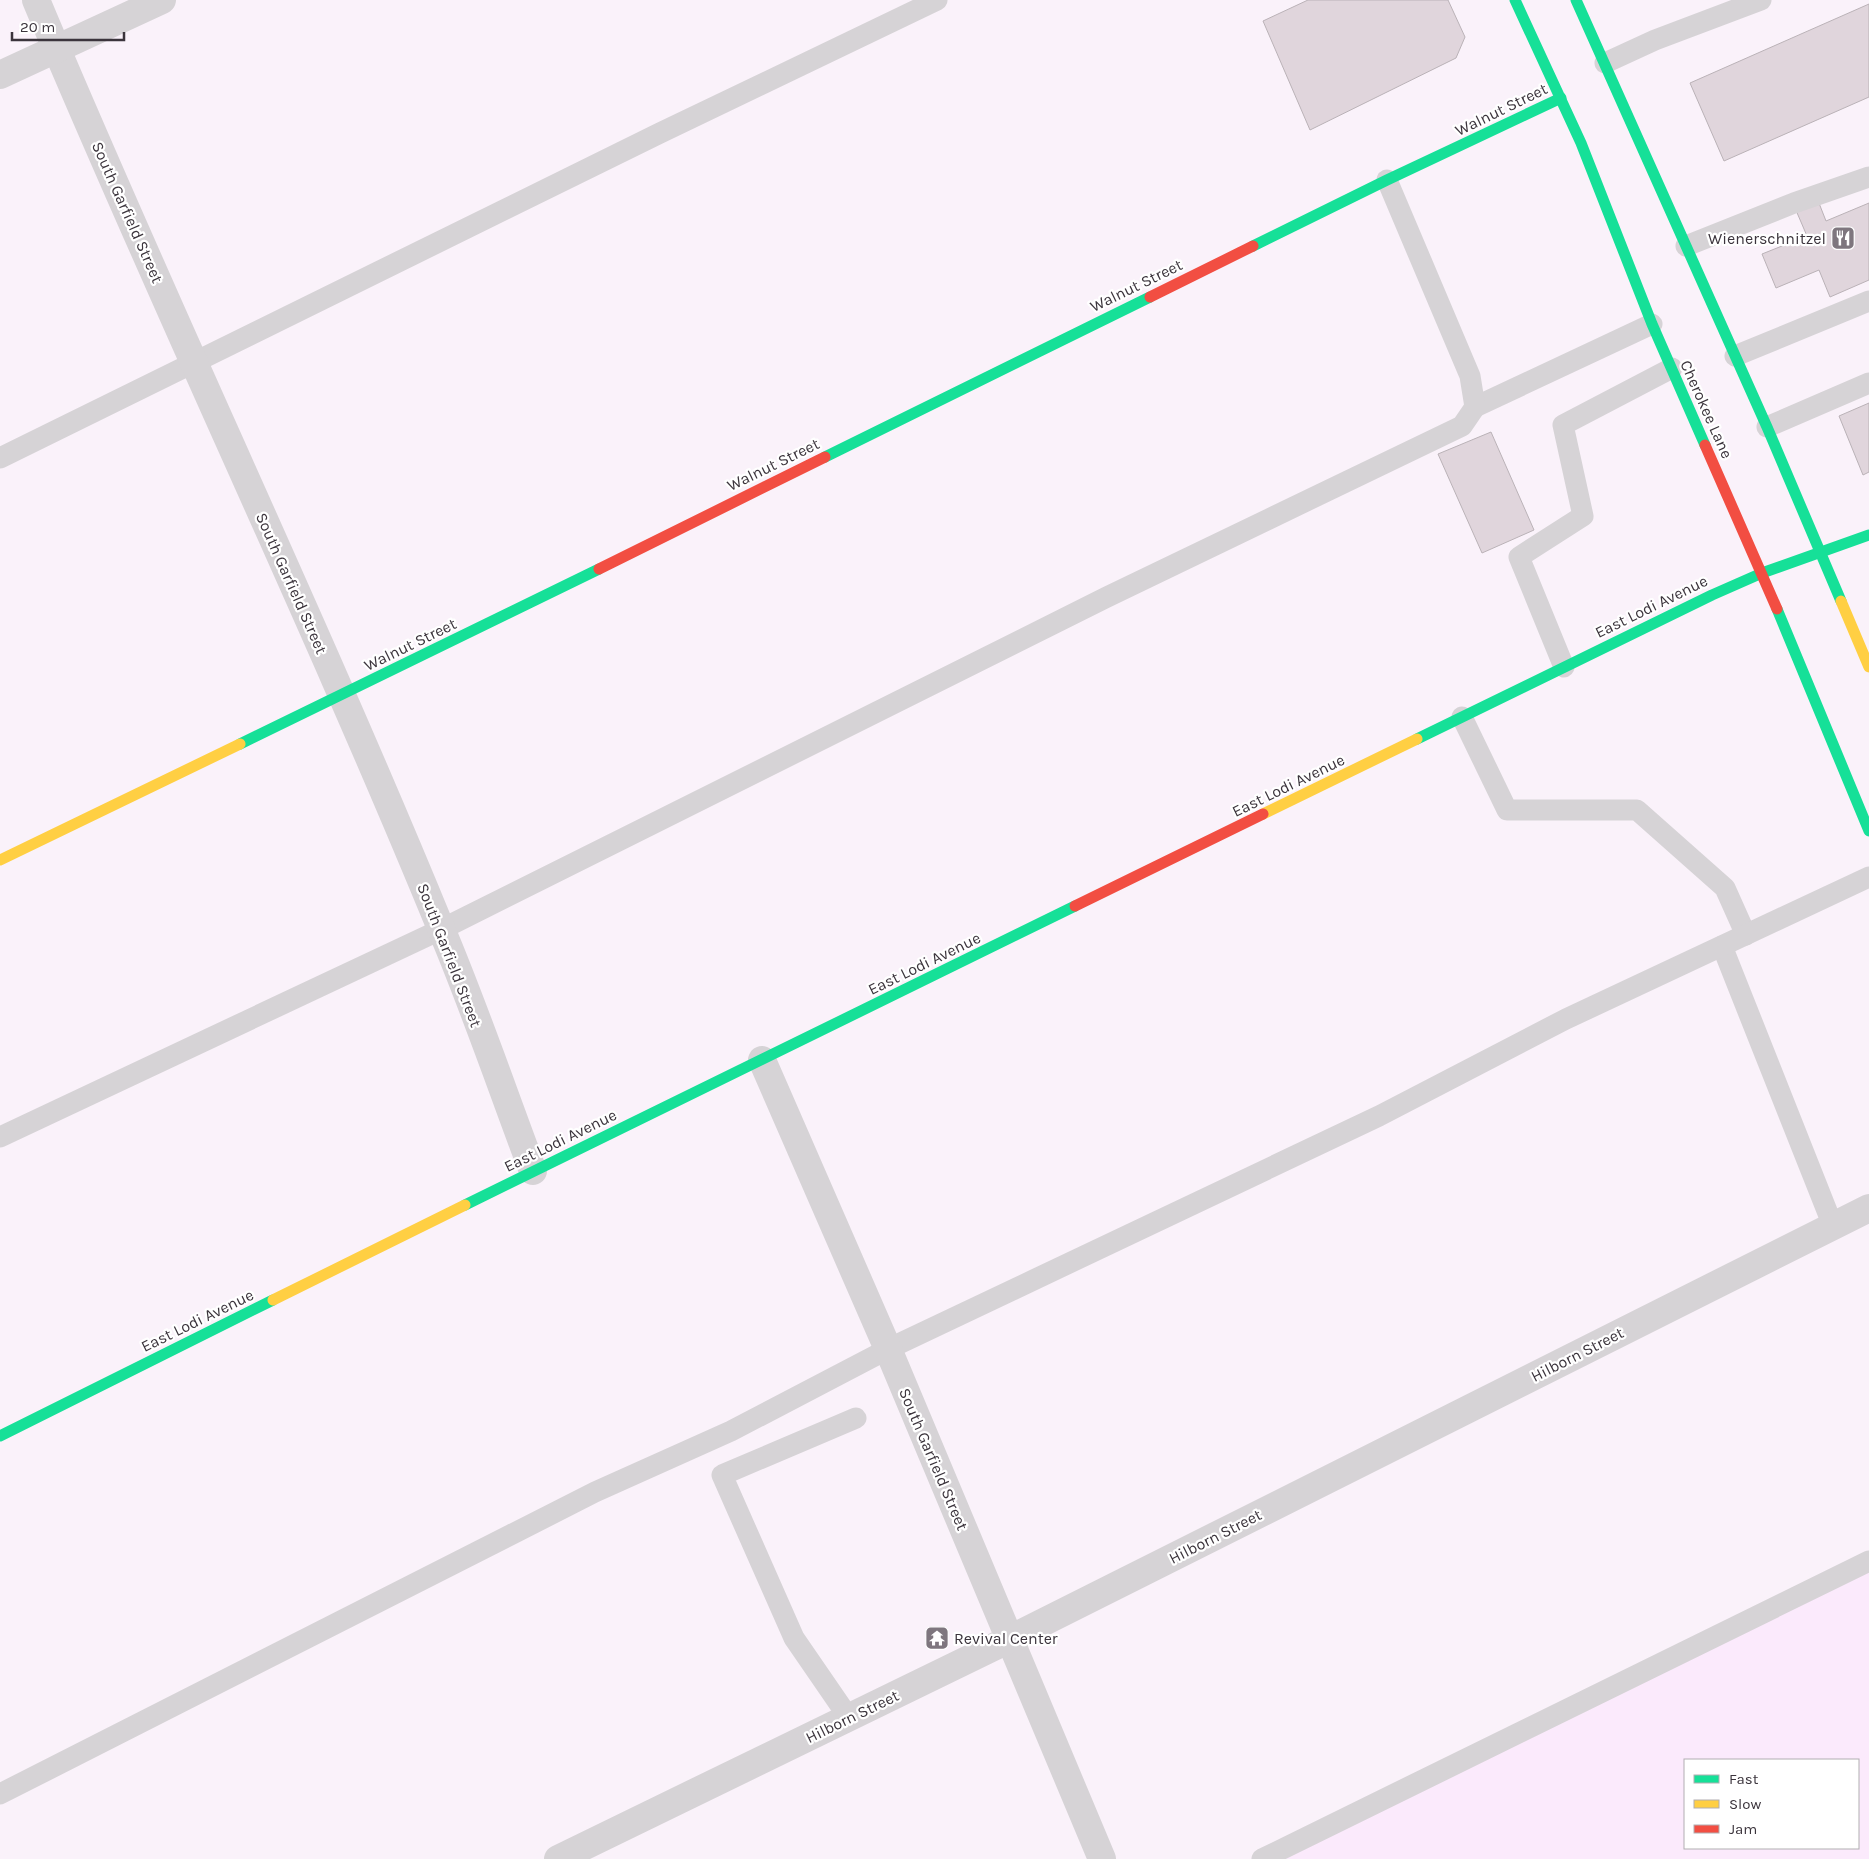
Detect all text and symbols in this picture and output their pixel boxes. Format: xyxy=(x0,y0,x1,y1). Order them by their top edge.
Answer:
scale bar xyxy=(12,10,125,42)
text: 20 m xyxy=(20,18,55,36)
street label: Walnut Street xyxy=(1452,79,1550,140)
street label: South Garfield Street xyxy=(88,139,167,286)
restaurant icon: Wienerschnitzel xyxy=(1830,225,1856,251)
place label: Wienerschnitzel xyxy=(1708,229,1826,248)
street label: Walnut Street xyxy=(1087,255,1185,316)
street label: Cherokee Lane xyxy=(1676,357,1737,461)
street label: Walnut Street xyxy=(724,434,822,495)
street label: South Garfield Street xyxy=(252,510,331,657)
street label: East Lodi Avenue xyxy=(1592,571,1711,642)
street label: Walnut Street xyxy=(361,614,459,675)
street label: East Lodi Avenue xyxy=(1229,750,1348,821)
street label: South Garfield Street xyxy=(413,881,486,1030)
street label: East Lodi Avenue xyxy=(865,928,984,999)
street label: East Lodi Avenue xyxy=(501,1105,620,1176)
street label: East Lodi Avenue xyxy=(138,1285,257,1356)
street label: Hilborn Street xyxy=(1528,1323,1627,1386)
street label: South Garfield Street xyxy=(895,1385,972,1533)
street label: Hilborn Street xyxy=(1166,1505,1265,1568)
temple icon: Revival Center xyxy=(924,1625,950,1651)
place label: Revival Center xyxy=(954,1629,1058,1648)
street label: Hilborn Street xyxy=(803,1686,902,1747)
legend xyxy=(1684,1759,1859,1849)
text: Fast xyxy=(1729,1770,1759,1788)
text: Slow xyxy=(1729,1795,1761,1813)
text: Jam xyxy=(1729,1820,1757,1838)

